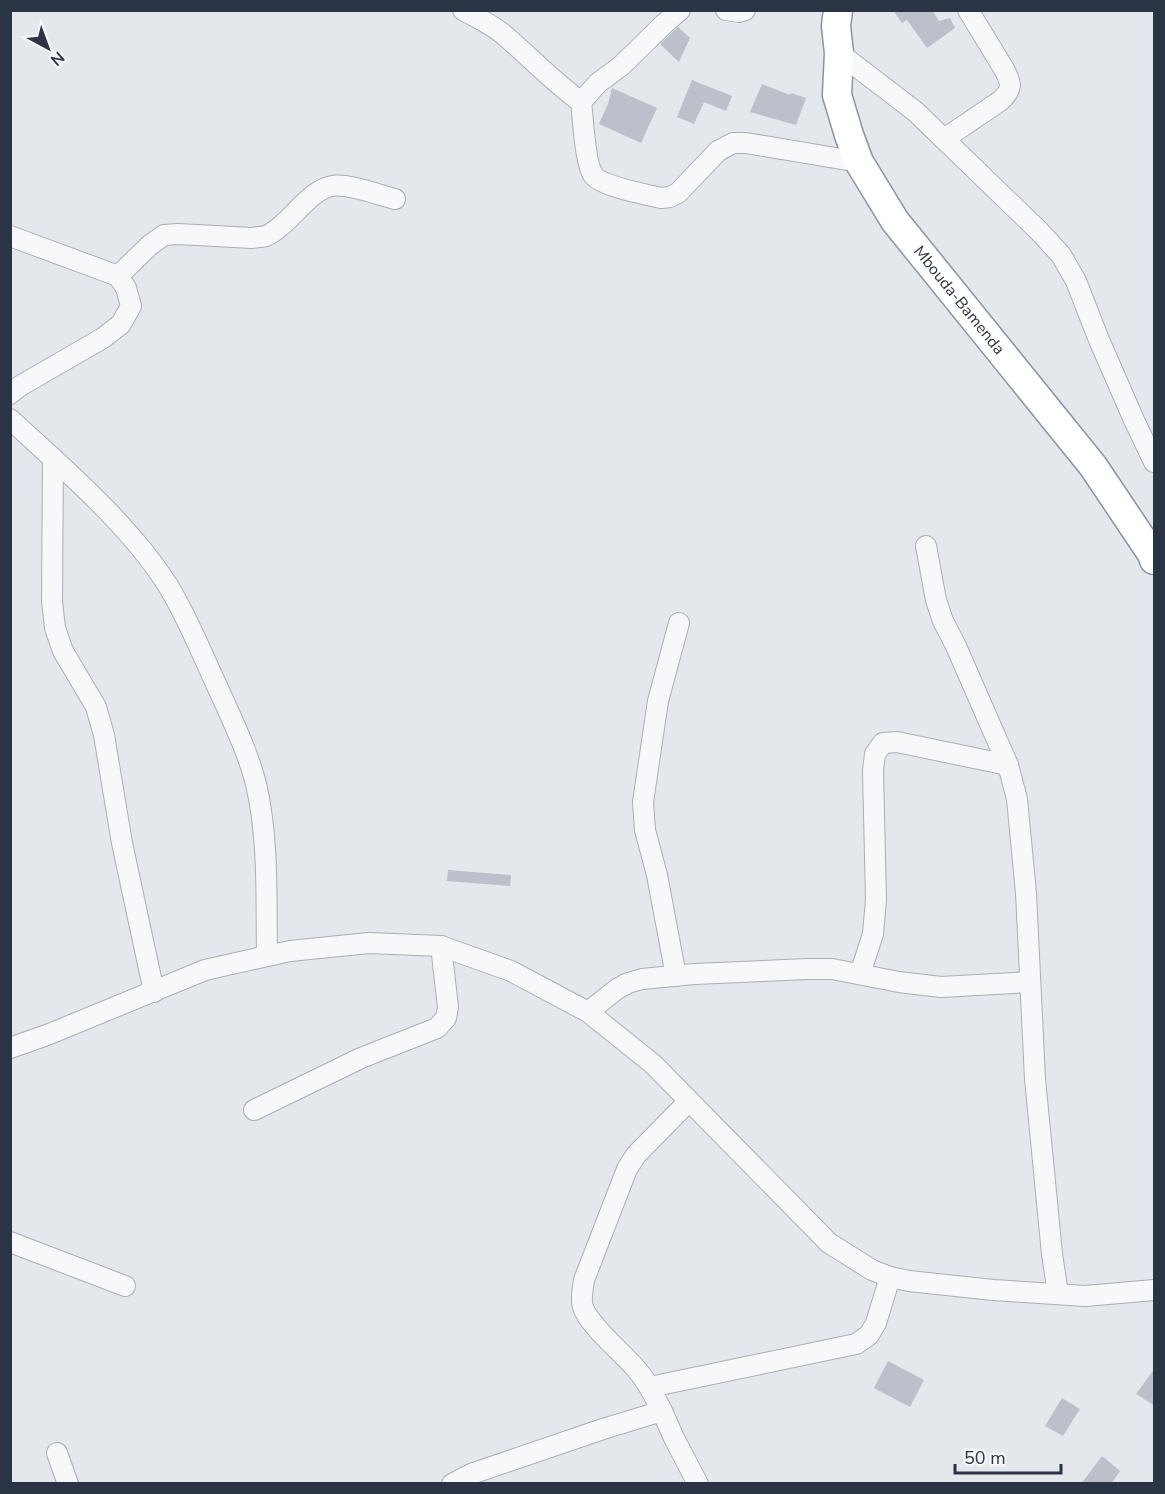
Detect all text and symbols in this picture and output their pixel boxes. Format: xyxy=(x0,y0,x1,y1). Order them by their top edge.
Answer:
north arrow xyxy=(18,18,78,78)
text: N xyxy=(45,46,69,71)
street label: Mbouda-Bamenda xyxy=(908,241,1010,359)
scale bar xyxy=(955,1437,1062,1475)
text: 50 m xyxy=(964,1446,1006,1470)

